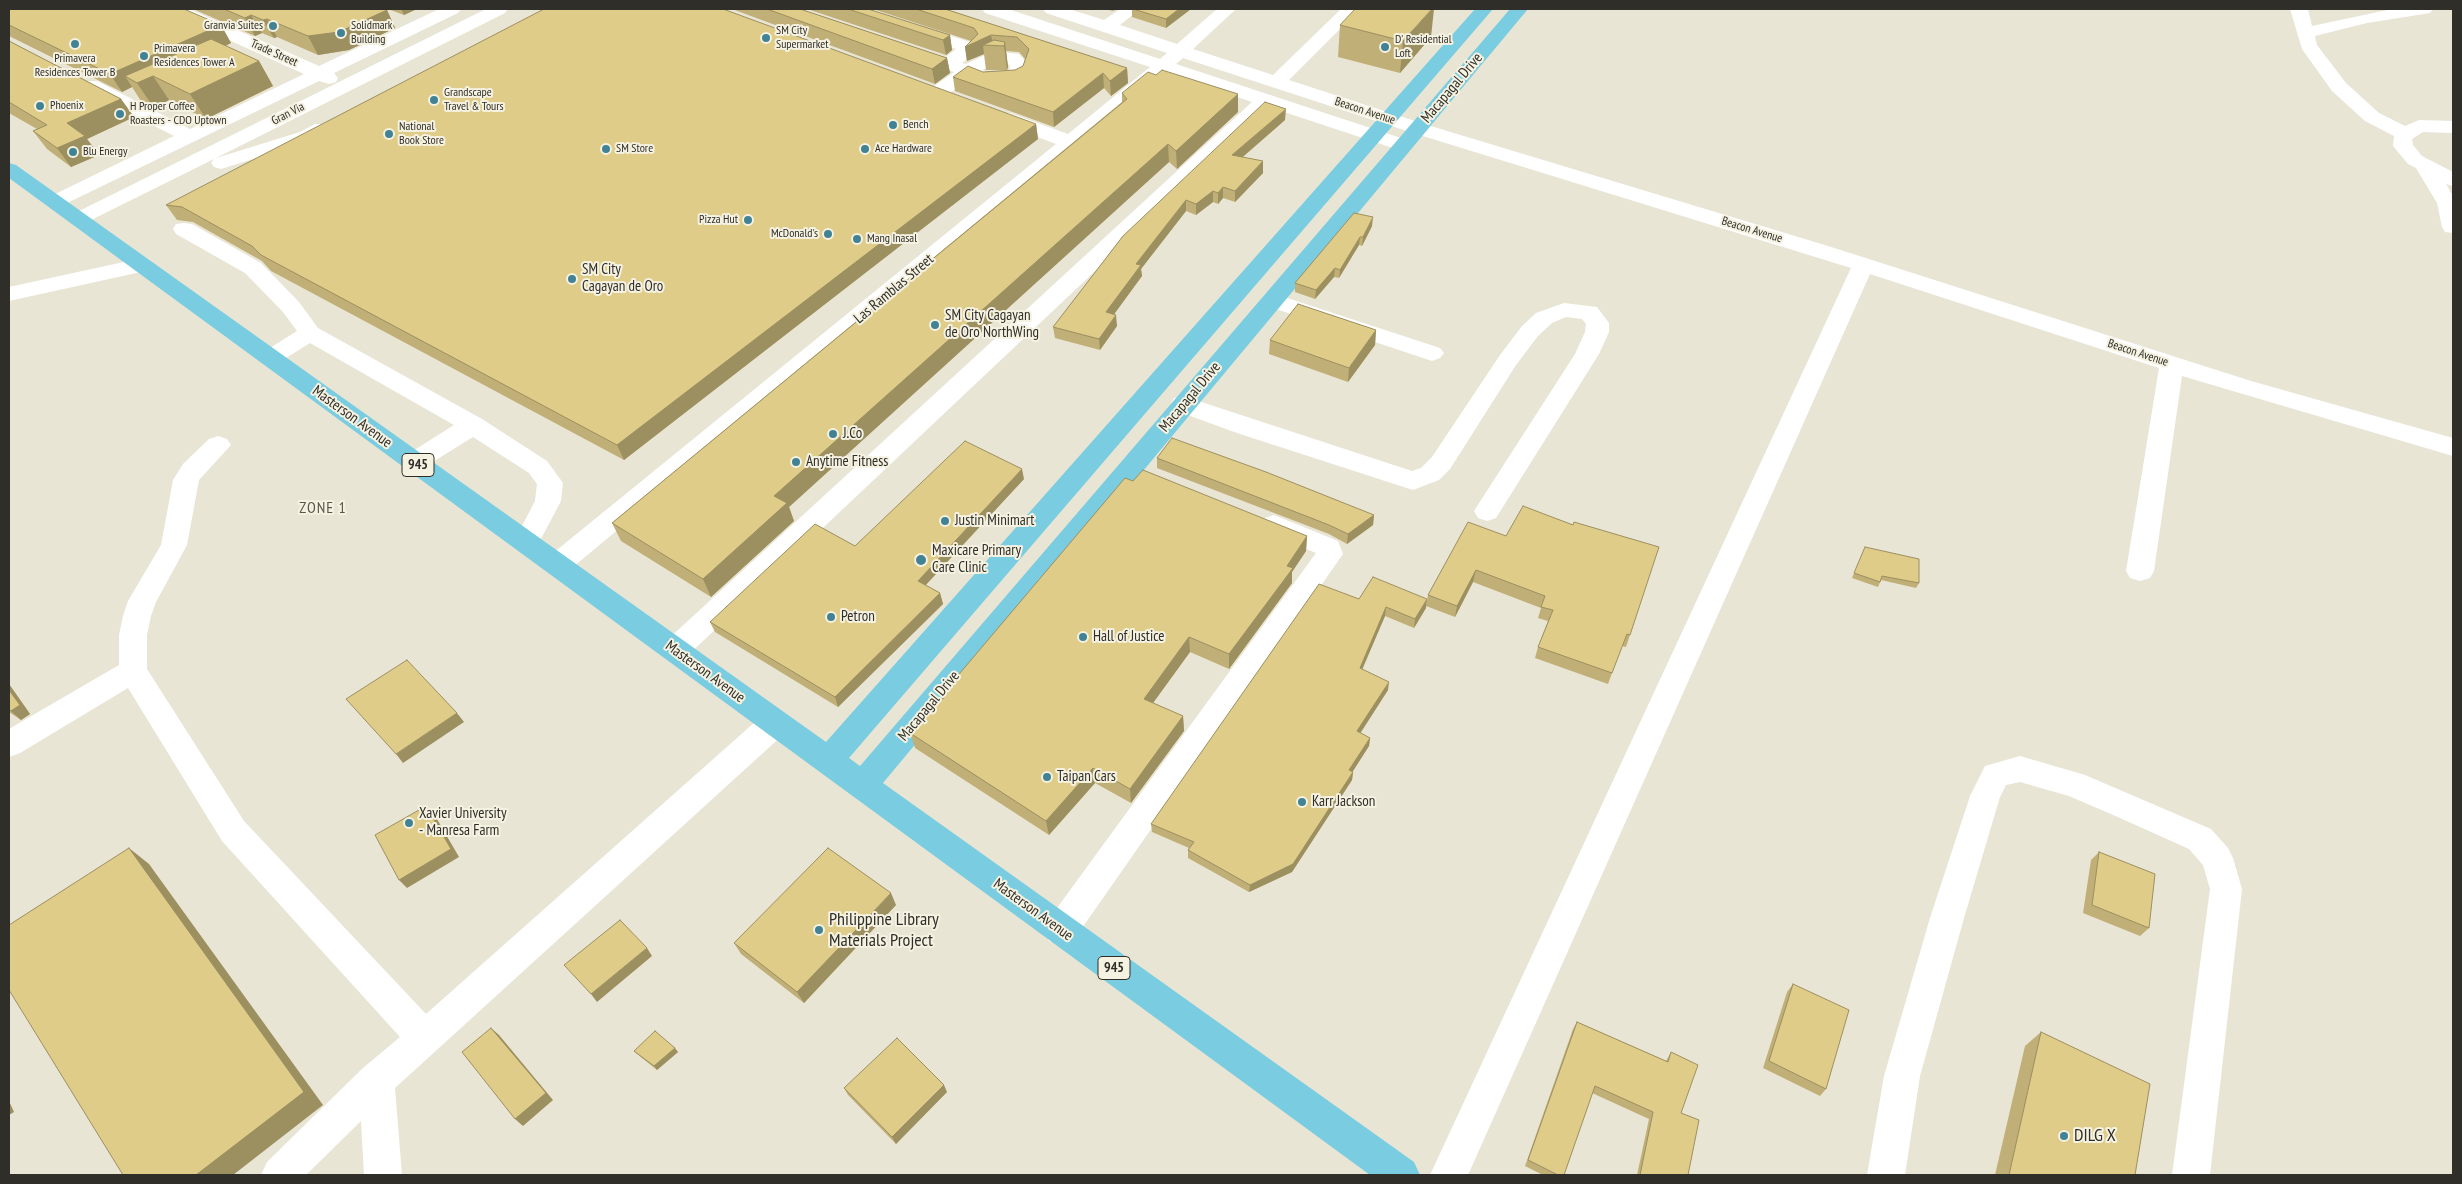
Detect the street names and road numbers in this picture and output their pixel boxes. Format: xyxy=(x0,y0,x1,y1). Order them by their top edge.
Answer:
street label: Trade Street xyxy=(248,36,300,70)
street label: Macapagal Drive xyxy=(1418,49,1486,127)
street label: Beacon Avenue xyxy=(1333,94,1397,128)
street label: Gran Via xyxy=(269,100,307,128)
street label: Beacon Avenue xyxy=(1720,214,1784,246)
street label: Las Ramblas Street xyxy=(850,250,938,328)
street label: Beacon Avenue xyxy=(2106,336,2170,370)
street label: Macapagal Drive xyxy=(1156,358,1224,436)
street label: Masterson Avenue xyxy=(309,382,395,452)
road number: 945 xyxy=(402,454,434,476)
street label: Masterson Avenue xyxy=(662,637,748,707)
street label: Macapagal Drive xyxy=(895,667,963,745)
street label: Masterson Avenue xyxy=(990,875,1076,945)
road number: 945 xyxy=(1098,956,1130,980)

